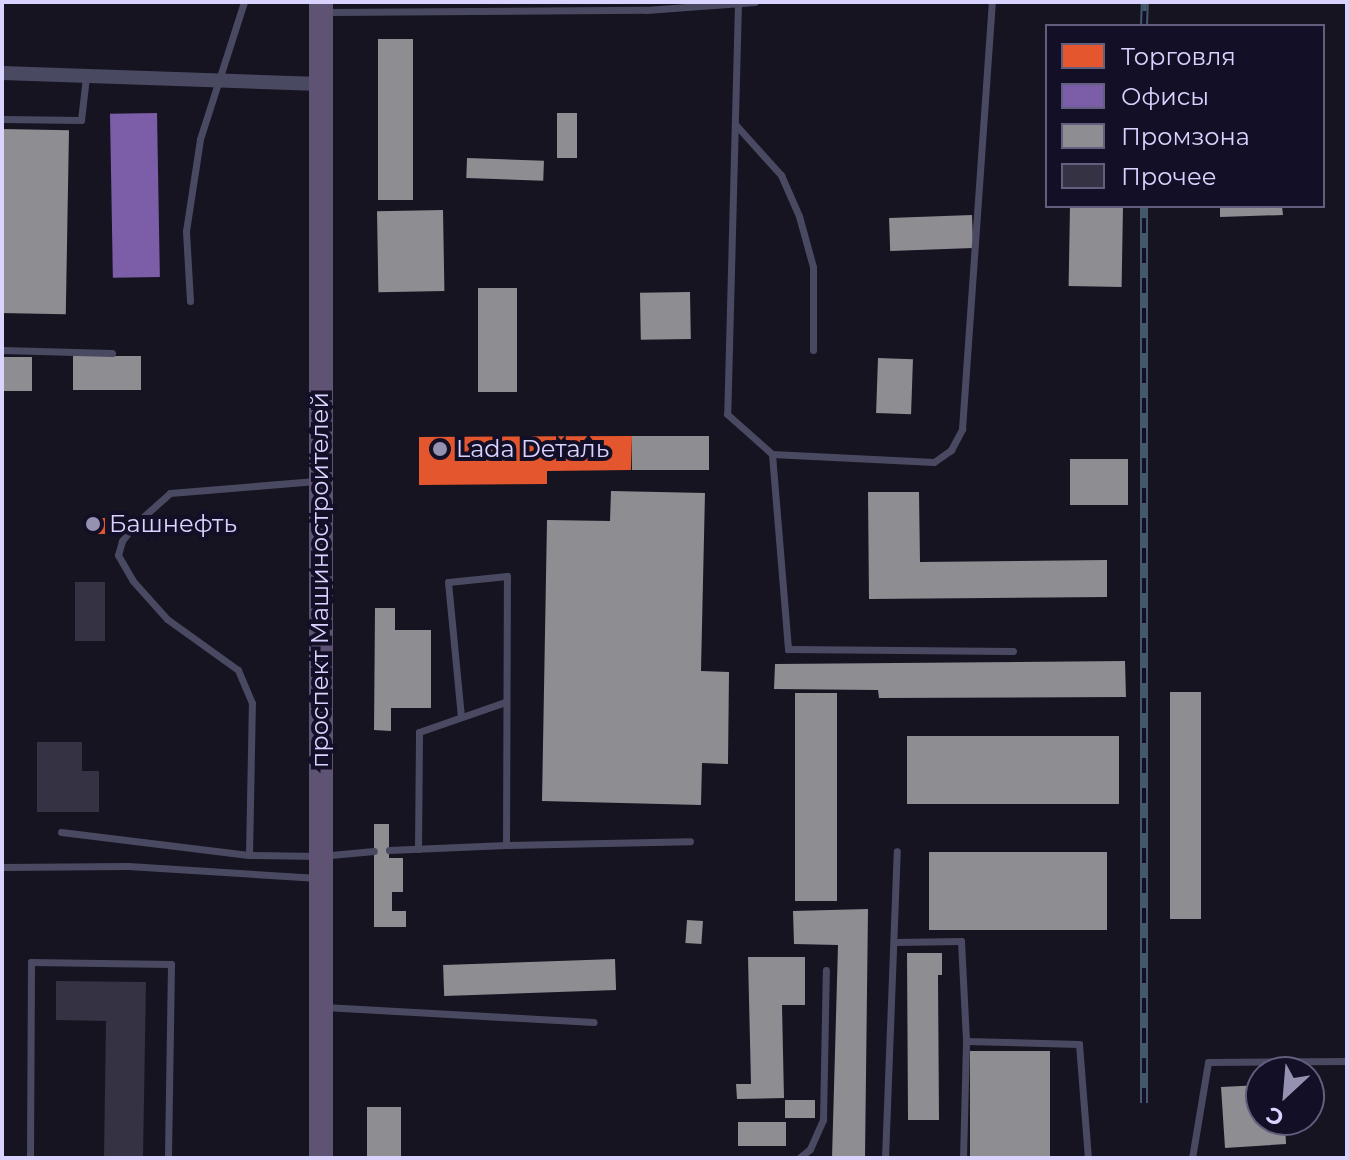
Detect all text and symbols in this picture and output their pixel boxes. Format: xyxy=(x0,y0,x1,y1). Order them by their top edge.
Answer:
legend xyxy=(1045,24,1325,208)
text: Торговля xyxy=(1121,42,1236,71)
text: Офисы xyxy=(1121,82,1209,111)
text: Промзона xyxy=(1121,122,1250,151)
text: Прочее xyxy=(1121,162,1217,191)
street label: проспект Машиностроителей xyxy=(306,392,334,768)
place label: Lada Dеталь xyxy=(456,435,609,463)
marker: Lada Dеталь xyxy=(431,440,449,458)
place label: Башнефть xyxy=(109,510,237,538)
marker: Башнефть xyxy=(84,515,102,533)
north arrow xyxy=(1245,1056,1325,1136)
text: С xyxy=(1262,1101,1288,1132)

